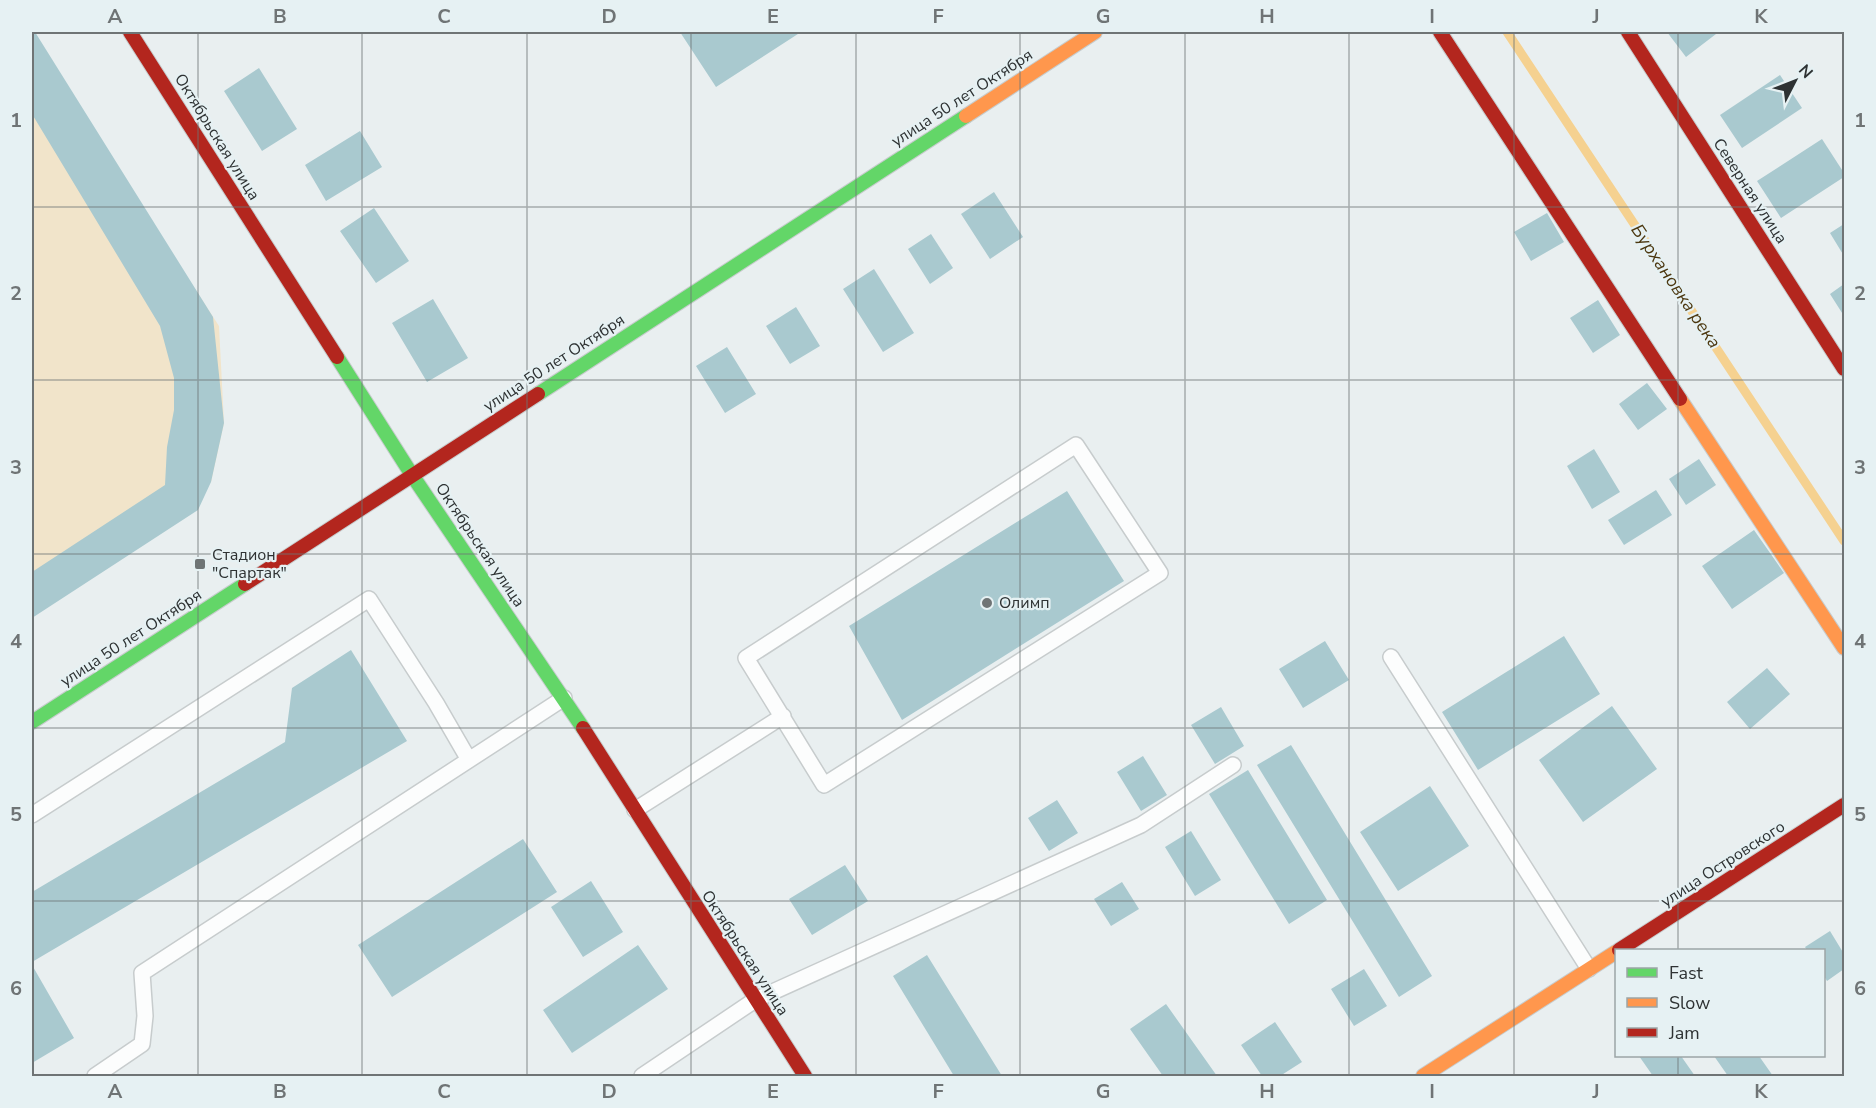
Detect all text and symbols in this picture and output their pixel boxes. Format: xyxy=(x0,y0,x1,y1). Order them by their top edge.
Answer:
text: A xyxy=(108,3,123,30)
text: B xyxy=(273,3,287,30)
text: C xyxy=(437,3,451,30)
text: D xyxy=(601,3,617,30)
text: E xyxy=(767,3,779,30)
text: F xyxy=(932,3,944,30)
text: G xyxy=(1096,3,1110,30)
text: H xyxy=(1259,3,1275,30)
text: I xyxy=(1429,3,1435,30)
text: J xyxy=(1591,3,1600,30)
text: K xyxy=(1754,3,1768,30)
street label: улица 50 лет Октября xyxy=(887,44,1037,152)
north arrow xyxy=(1765,51,1825,111)
text: N xyxy=(1793,60,1818,83)
street label: Октябрьская улица xyxy=(169,69,265,205)
text: 1 xyxy=(10,107,22,134)
text: 1 xyxy=(1854,107,1866,134)
street label: Северная улица xyxy=(1708,134,1792,248)
water label: Бурхановка река xyxy=(1625,219,1727,353)
text: 2 xyxy=(10,280,22,307)
text: 2 xyxy=(1854,280,1866,307)
street label: улица 50 лет Октября xyxy=(479,309,629,417)
text: 3 xyxy=(10,454,22,481)
text: 3 xyxy=(1854,454,1866,481)
street label: Октябрьская улица xyxy=(430,479,530,611)
place label: Стадион "Спартак" xyxy=(212,544,287,584)
marker: Стадион "Спартак" xyxy=(193,557,207,571)
street label: улица 50 лет Октября xyxy=(56,584,206,692)
place label: Олимп xyxy=(999,592,1050,614)
marker: Олимп xyxy=(980,596,994,610)
text: 4 xyxy=(10,628,22,655)
text: 4 xyxy=(1854,628,1866,655)
text: 5 xyxy=(10,801,22,828)
text: 5 xyxy=(1854,801,1866,828)
street label: улица Островского xyxy=(1657,816,1789,912)
street label: Октябрьская улица xyxy=(696,886,794,1020)
legend xyxy=(1615,949,1825,1057)
text: Fast xyxy=(1669,961,1704,985)
text: 6 xyxy=(10,975,22,1002)
text: 6 xyxy=(1854,975,1866,1002)
text: Slow xyxy=(1669,991,1710,1015)
text: Jam xyxy=(1668,1021,1700,1045)
text: A xyxy=(108,1078,123,1105)
text: B xyxy=(273,1078,287,1105)
text: C xyxy=(437,1078,451,1105)
text: D xyxy=(601,1078,617,1105)
text: E xyxy=(767,1078,779,1105)
text: F xyxy=(932,1078,944,1105)
text: G xyxy=(1096,1078,1110,1105)
text: H xyxy=(1259,1078,1275,1105)
text: I xyxy=(1429,1078,1435,1105)
text: J xyxy=(1591,1078,1600,1105)
text: K xyxy=(1754,1078,1768,1105)

